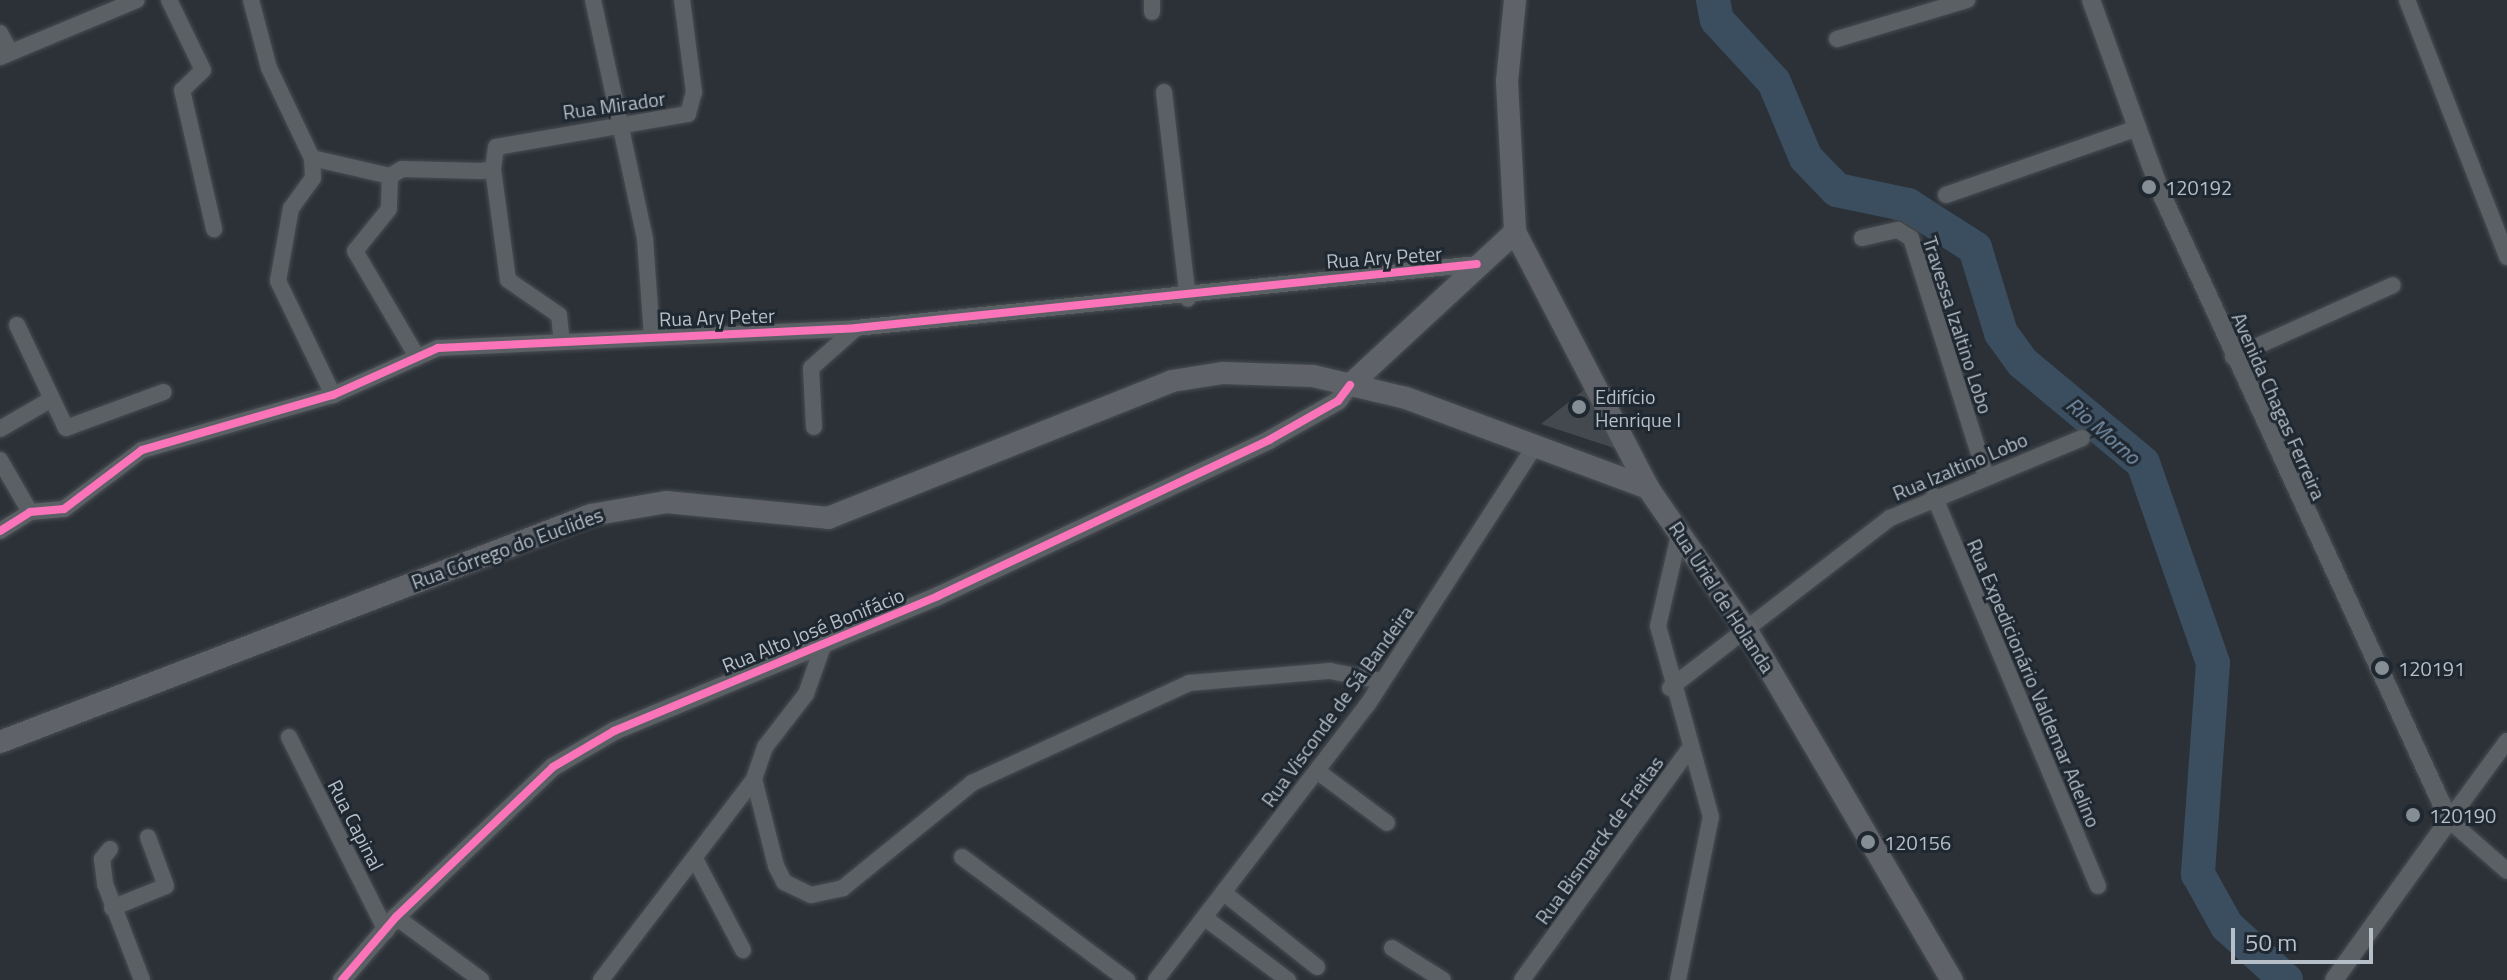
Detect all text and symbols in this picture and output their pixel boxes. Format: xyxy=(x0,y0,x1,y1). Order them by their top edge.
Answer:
street label: Rua Mirador xyxy=(561,86,667,124)
place label: 120192 xyxy=(2165,175,2232,199)
marker: 120192 xyxy=(2140,178,2158,196)
street label: Travessa Izaltino Lobo xyxy=(1918,233,1998,417)
street label: Rua Ary Peter xyxy=(1325,241,1443,273)
street label: Rua Ary Peter xyxy=(659,303,775,331)
street label: Avenida Chagas Ferreira xyxy=(2227,309,2331,503)
place label: Edifício Henrique I xyxy=(1595,384,1681,431)
water label: Rio Morno xyxy=(2061,392,2145,470)
marker: Edifício Henrique I xyxy=(1570,398,1588,416)
street label: Rua Izaltino Lobo xyxy=(1889,427,2031,505)
street label: Rua Córrego do Euclides xyxy=(408,502,606,594)
street label: Rua Uriel de Holanda xyxy=(1664,517,1780,677)
street label: Rua Expedicionário Valdemar Adelino xyxy=(1962,535,2106,831)
street label: Rua Alto José Bonifácio xyxy=(718,583,908,677)
street label: Rua Visconde de Sá Bandeira xyxy=(1256,601,1418,811)
place label: 120191 xyxy=(2398,656,2465,680)
marker: 120191 xyxy=(2373,659,2391,677)
street label: Rua Bismarck de Freitas xyxy=(1530,751,1668,929)
street label: Rua Capinal xyxy=(323,776,389,874)
place label: 120190 xyxy=(2429,803,2496,827)
marker: 120190 xyxy=(2404,806,2422,824)
place label: 120156 xyxy=(1884,830,1951,854)
marker: 120156 xyxy=(1859,833,1877,851)
scale bar xyxy=(2235,912,2377,962)
text: 50 m xyxy=(2245,924,2297,960)

